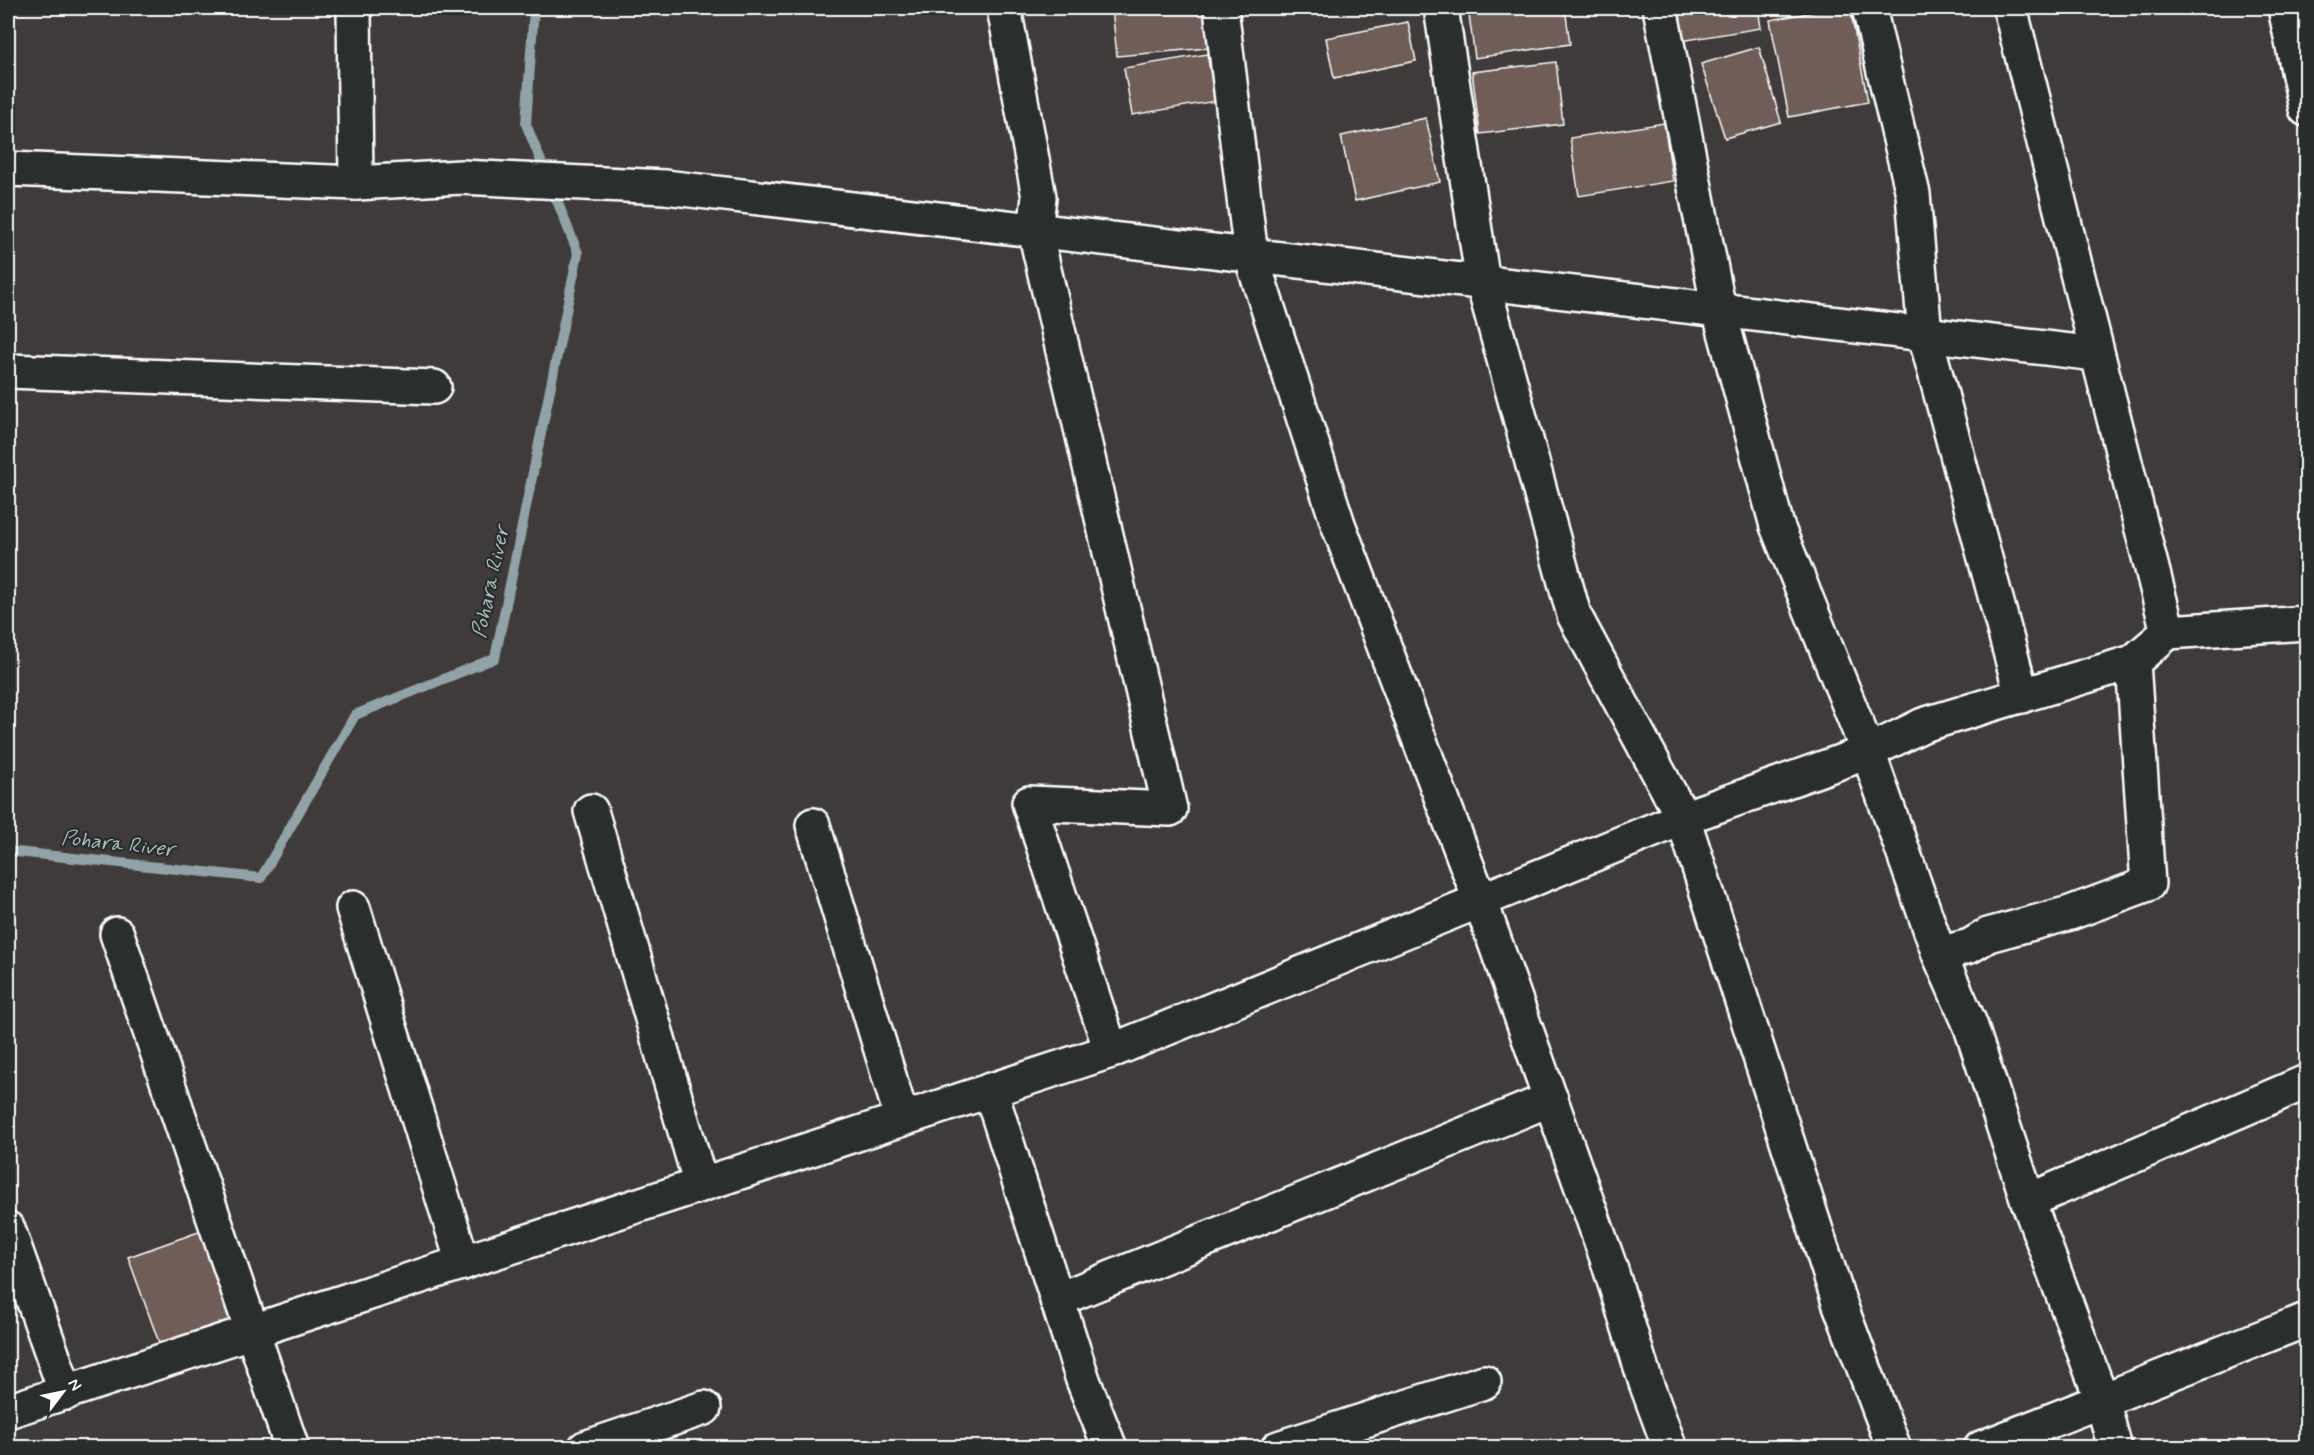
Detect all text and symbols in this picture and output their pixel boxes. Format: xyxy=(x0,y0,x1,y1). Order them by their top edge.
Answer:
water label: Pohara River xyxy=(465,521,517,641)
water label: Pohara River xyxy=(60,824,179,864)
north arrow xyxy=(33,1362,93,1422)
text: N xyxy=(63,1375,86,1395)

